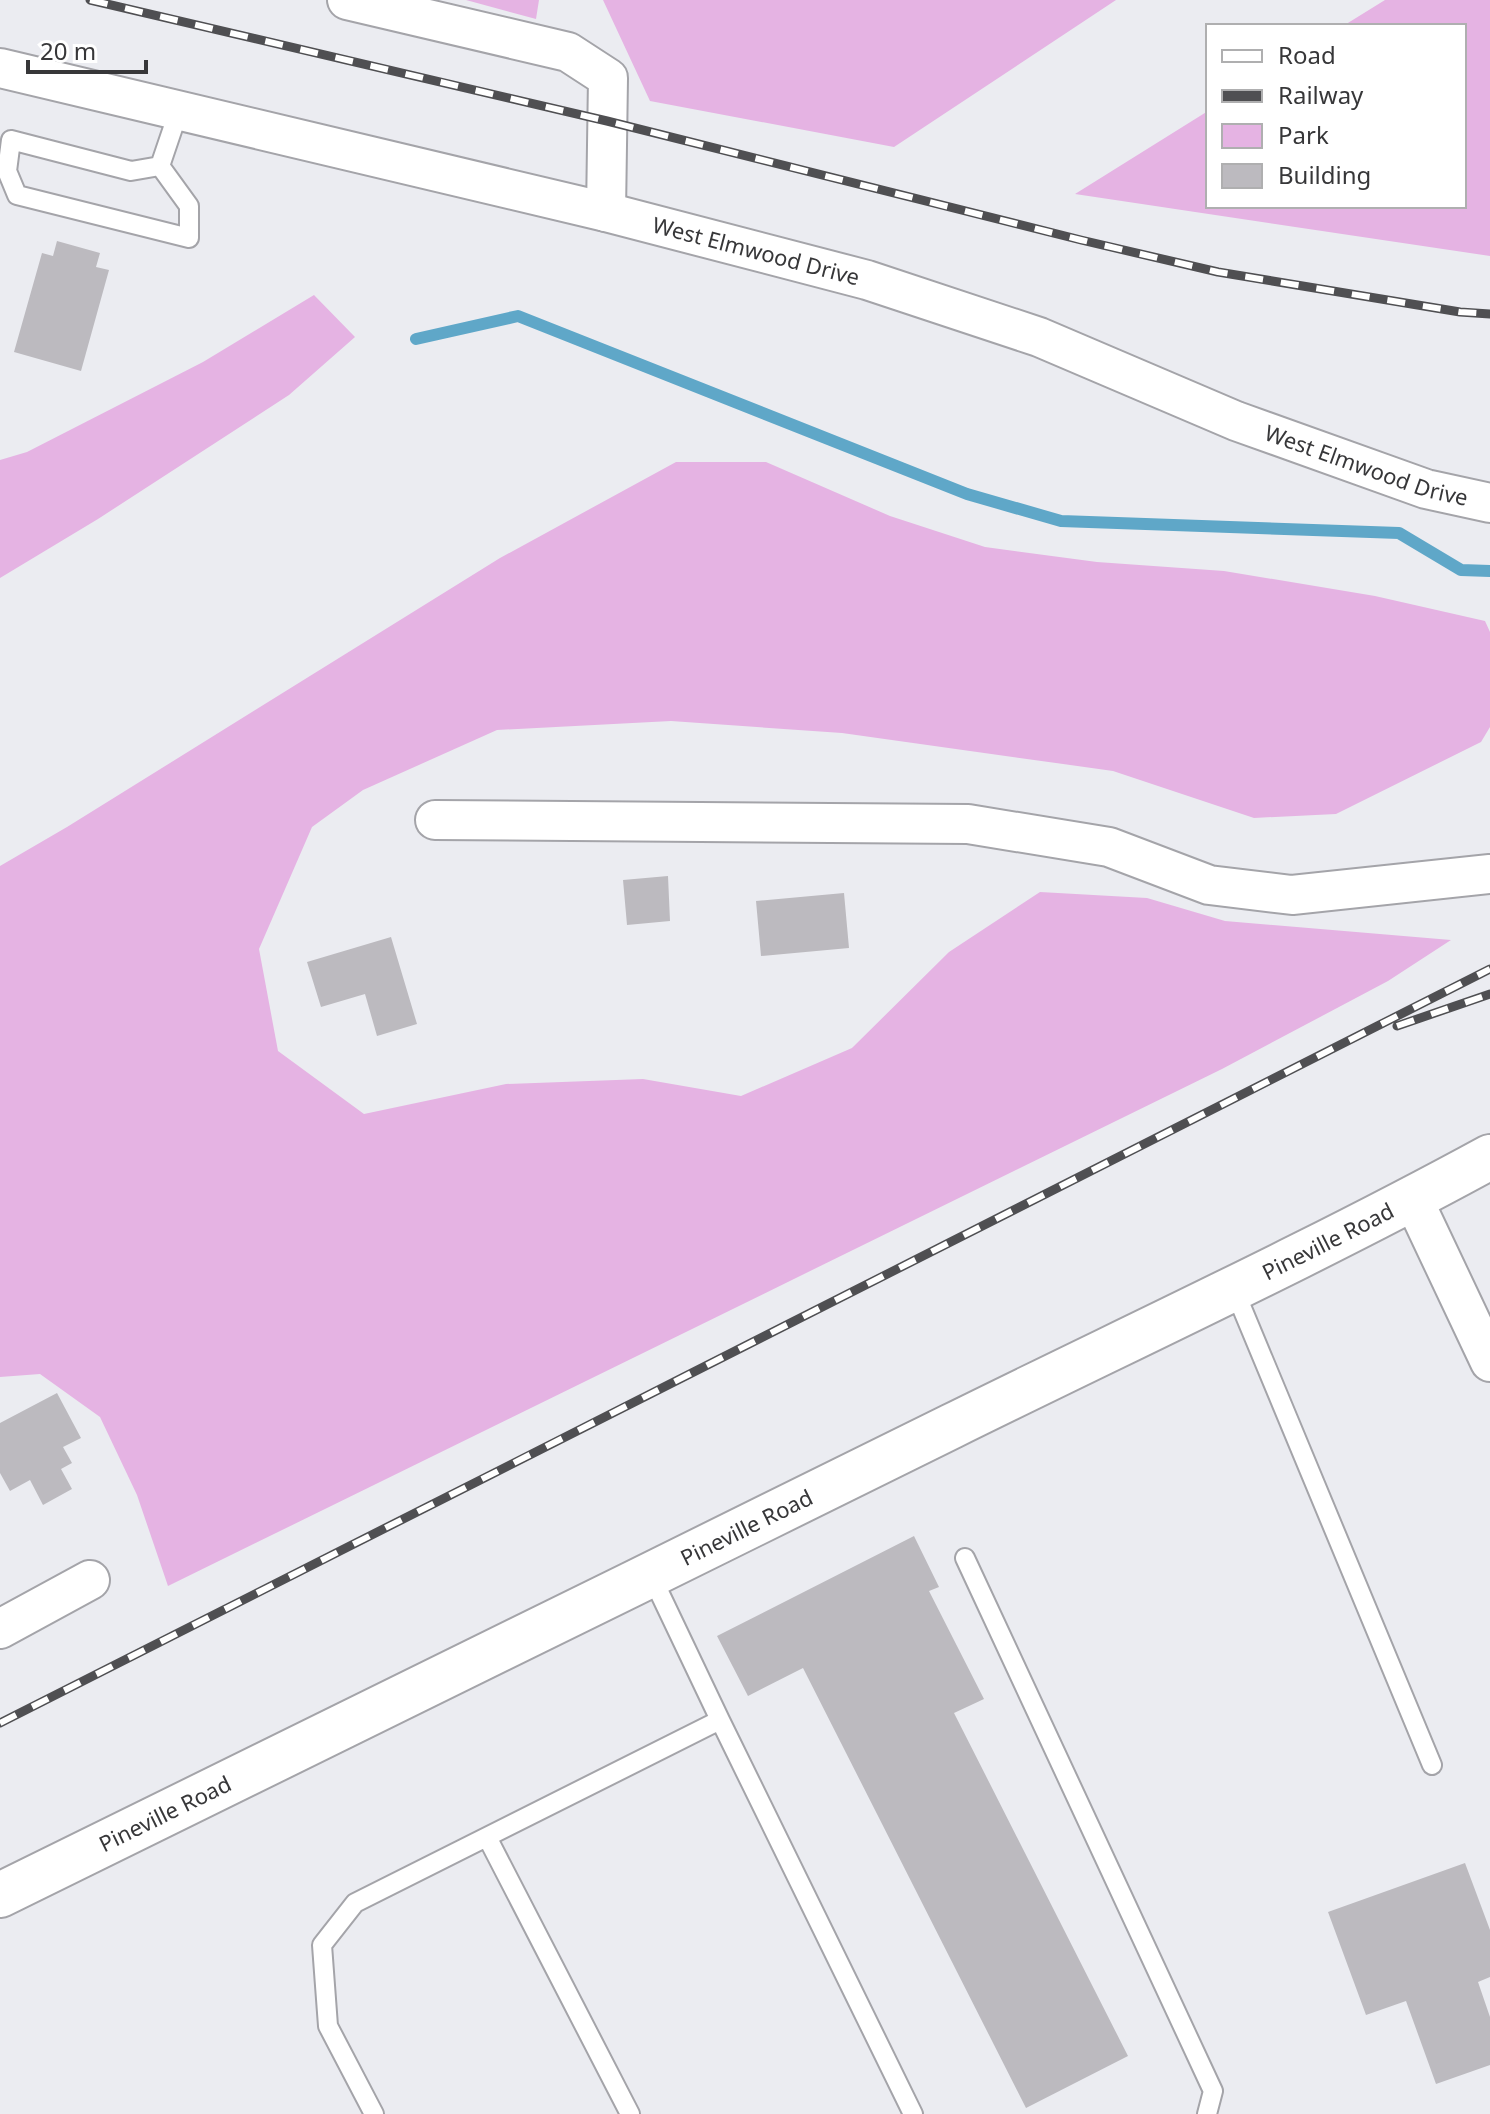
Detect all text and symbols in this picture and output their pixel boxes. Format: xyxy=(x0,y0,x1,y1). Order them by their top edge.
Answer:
scale bar xyxy=(28,24,146,74)
legend xyxy=(1206,24,1466,208)
text: 20 m xyxy=(40,34,96,67)
text: Road xyxy=(1278,38,1336,71)
text: Railway xyxy=(1278,78,1364,111)
text: Park xyxy=(1278,118,1329,151)
text: Building xyxy=(1278,158,1371,191)
street label: West Elmwood Drive xyxy=(650,209,863,291)
street label: West Elmwood Drive xyxy=(1261,417,1471,512)
street label: Pineville Road xyxy=(1257,1195,1398,1286)
street label: Pineville Road xyxy=(675,1481,817,1572)
street label: Pineville Road xyxy=(93,1768,236,1858)

